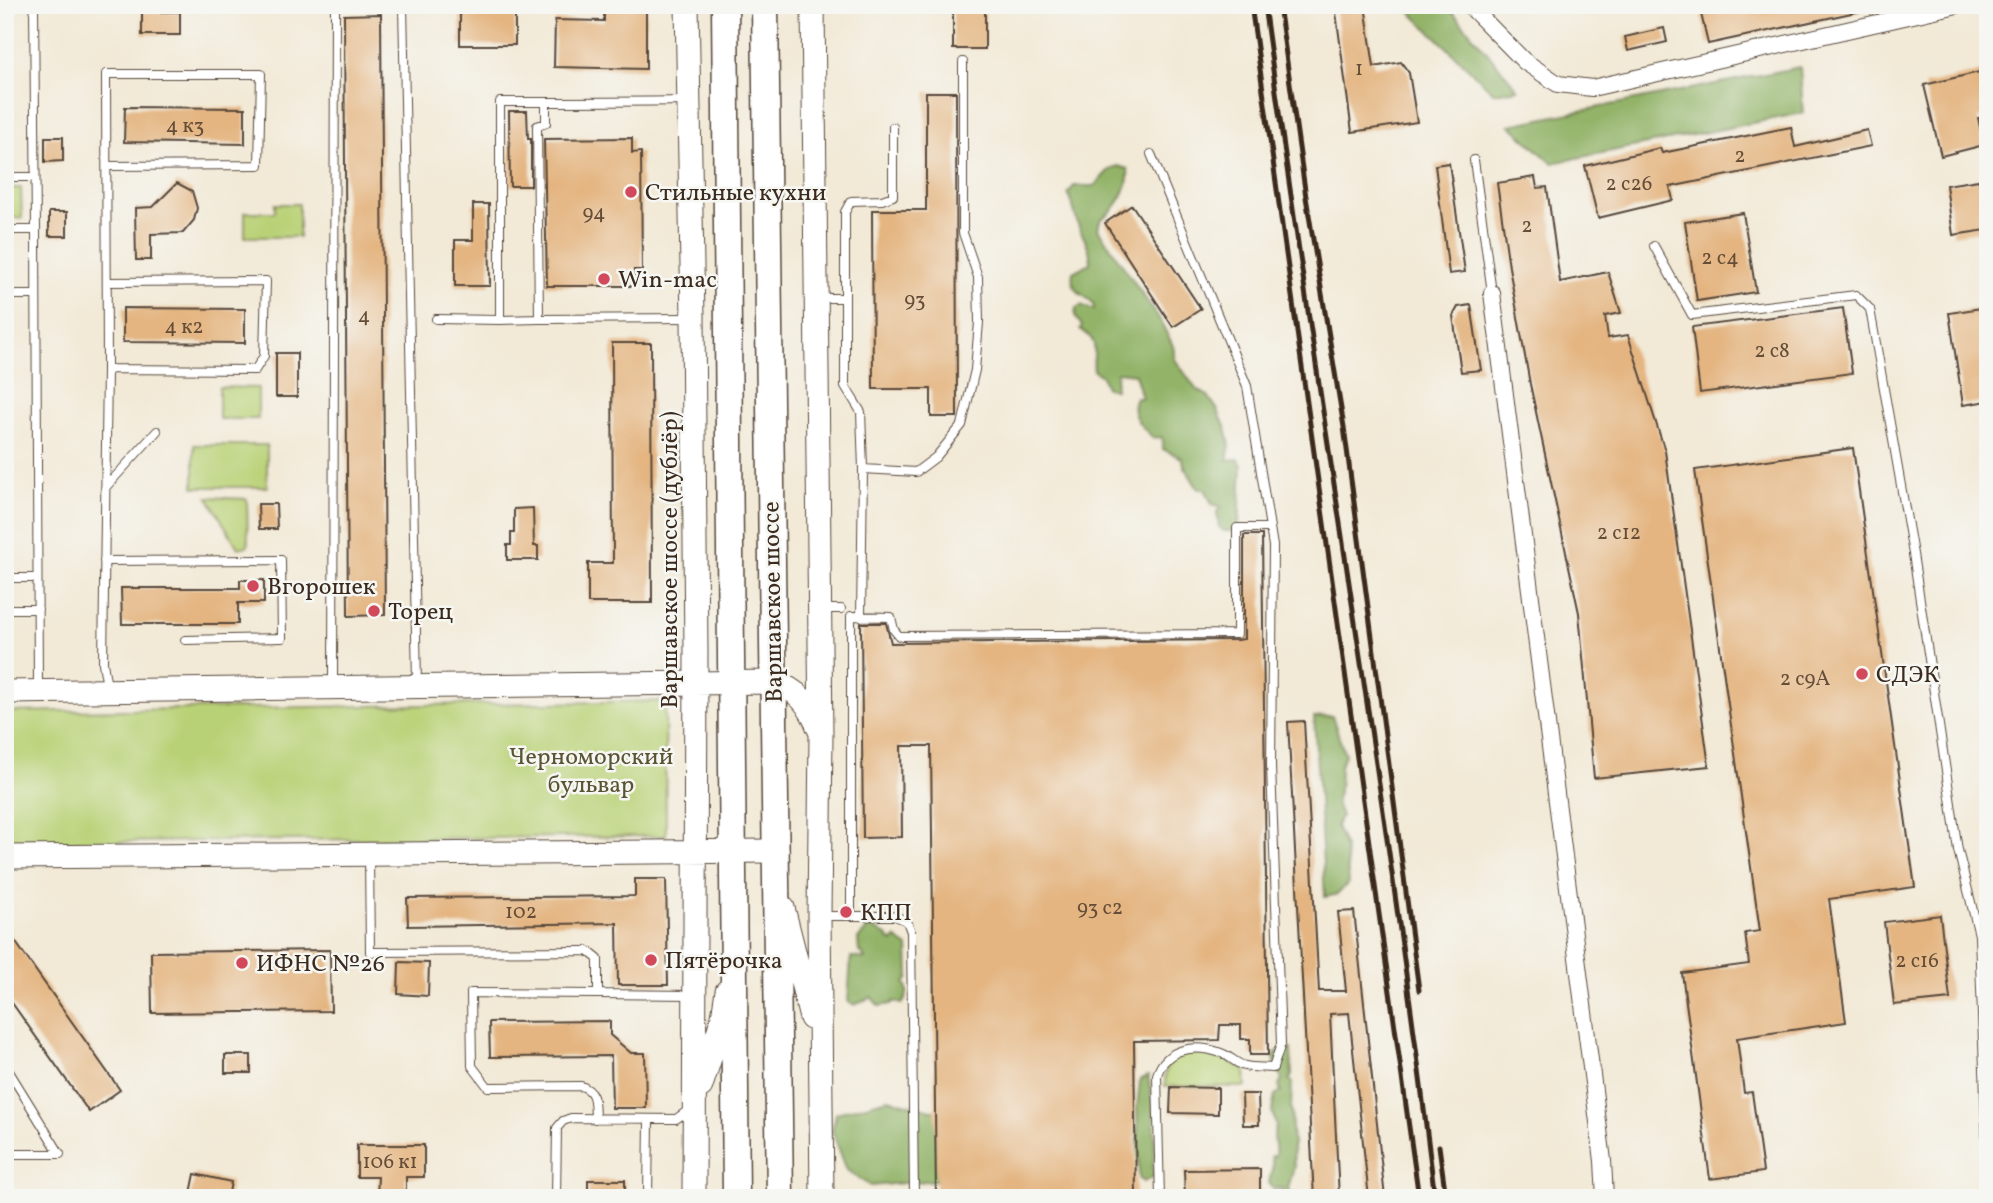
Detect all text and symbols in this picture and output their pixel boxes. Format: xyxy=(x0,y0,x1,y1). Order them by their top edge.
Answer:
house number: 1 xyxy=(1355,55,1363,84)
house number: 4 к3 xyxy=(166,112,204,141)
house number: 2 xyxy=(1734,142,1746,171)
house number: 2 с26 xyxy=(1606,170,1652,199)
place label: Стильные кухни xyxy=(645,177,826,211)
marker: Стильные кухни xyxy=(623,184,639,200)
house number: 94 xyxy=(583,199,605,228)
house number: 2 xyxy=(1521,212,1533,241)
house number: 2 с4 xyxy=(1701,244,1739,273)
place label: Win-mac xyxy=(618,264,717,298)
marker: Win-mac xyxy=(596,271,612,287)
house number: 93 xyxy=(904,286,926,315)
house number: 4 xyxy=(358,302,370,331)
house number: 4 к2 xyxy=(164,313,204,342)
house number: 2 с8 xyxy=(1754,337,1790,366)
street label: Варшавское шоссе (дублёр) xyxy=(654,411,688,709)
street label: Варшавское шоссе xyxy=(755,501,793,703)
house number: 2 с12 xyxy=(1597,519,1641,548)
place label: Вгорошек xyxy=(267,571,376,605)
marker: Вгорошек xyxy=(245,578,261,594)
place label: Торец xyxy=(388,596,453,630)
marker: Торец xyxy=(366,603,382,619)
place label: СДЭК xyxy=(1876,659,1940,693)
house number: 2 с9А xyxy=(1780,665,1830,694)
marker: СДЭК xyxy=(1854,666,1870,682)
park label: Черноморский бульвар xyxy=(509,741,673,803)
house number: 93 с2 xyxy=(1077,894,1123,923)
place label: КПП xyxy=(860,897,912,931)
house number: 102 xyxy=(505,898,537,927)
marker: КПП xyxy=(838,904,854,920)
place label: Пятёрочка xyxy=(665,945,783,979)
house number: 2 с16 xyxy=(1895,947,1939,976)
place label: ИФНС №26 xyxy=(256,948,385,982)
marker: Пятёрочка xyxy=(643,952,659,968)
marker: ИФНС №26 xyxy=(234,955,250,971)
house number: 106 к1 xyxy=(362,1148,418,1177)

